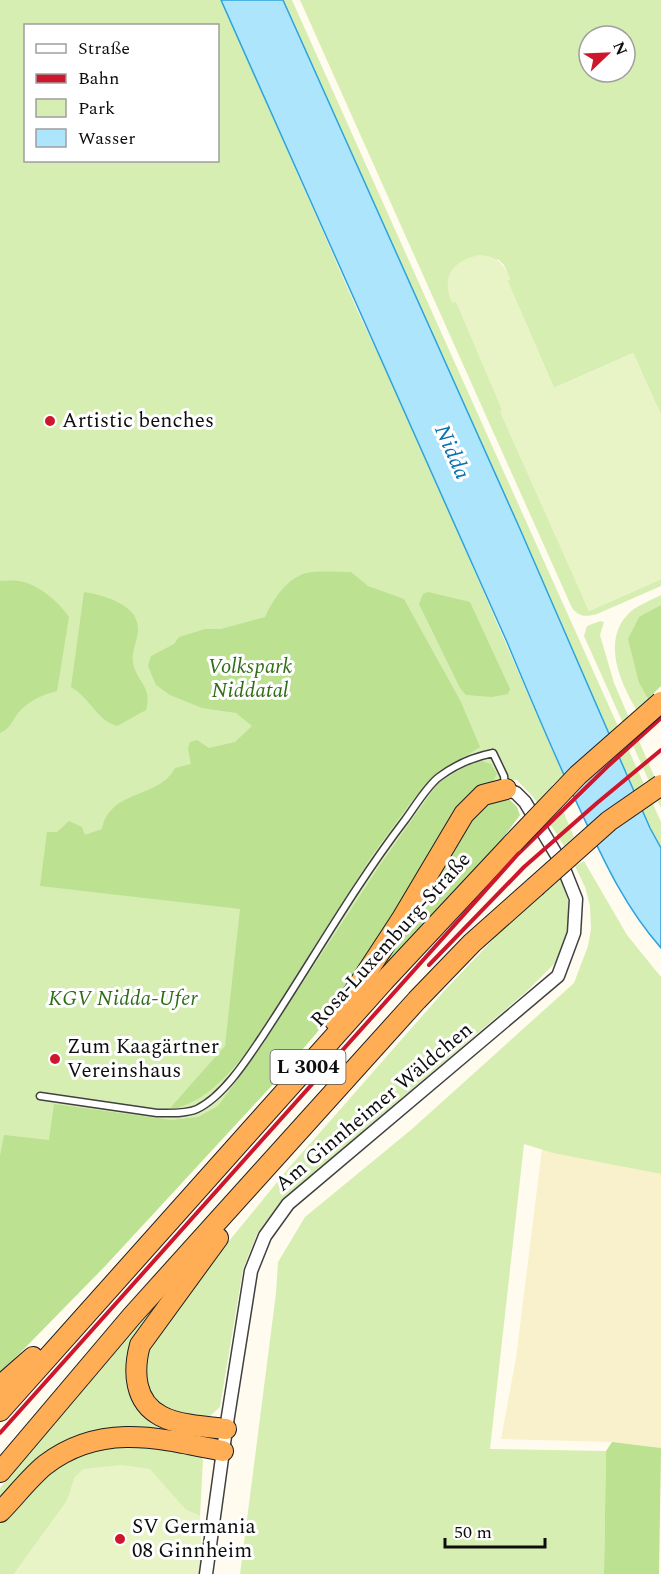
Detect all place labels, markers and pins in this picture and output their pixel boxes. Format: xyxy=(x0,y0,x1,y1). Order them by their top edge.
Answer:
place label: Artistic benches xyxy=(62,405,214,437)
marker: Artistic benches xyxy=(43,414,57,428)
place label: Zum Kaagärtner Vereinshaus xyxy=(67,1031,219,1087)
marker: Zum Kaagärtner Vereinshaus xyxy=(48,1052,62,1066)
place label: SV Germania 08 Ginnheim xyxy=(132,1511,256,1567)
marker: SV Germania 08 Ginnheim xyxy=(113,1532,127,1546)

